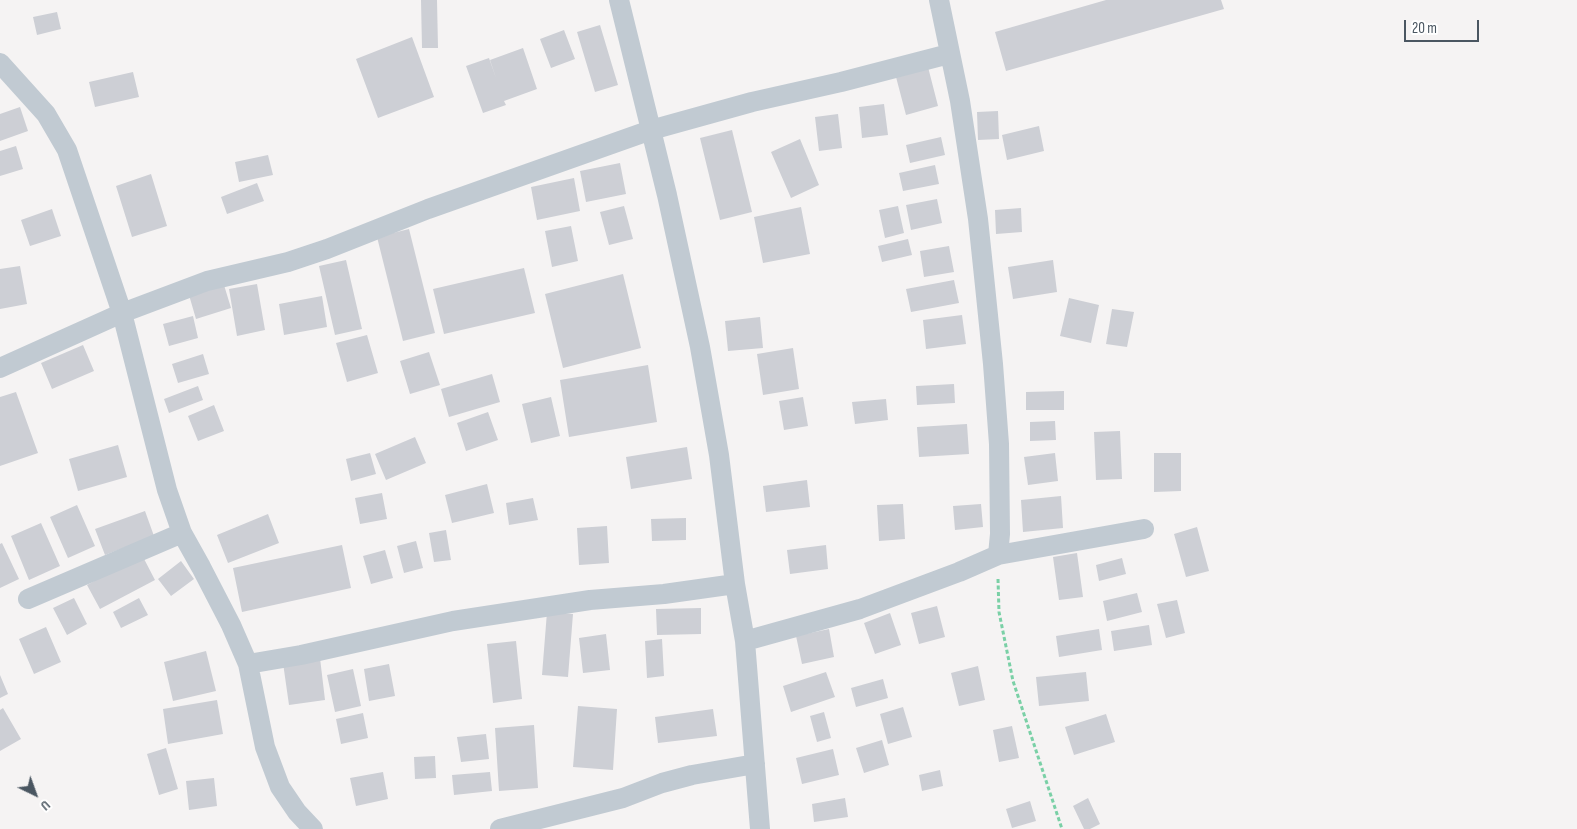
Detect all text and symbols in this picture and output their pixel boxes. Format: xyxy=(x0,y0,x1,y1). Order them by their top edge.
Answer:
scale bar xyxy=(1407,10,1482,42)
text: 20 m xyxy=(1412,19,1437,38)
north arrow xyxy=(10,769,60,819)
text: U xyxy=(37,797,54,814)

